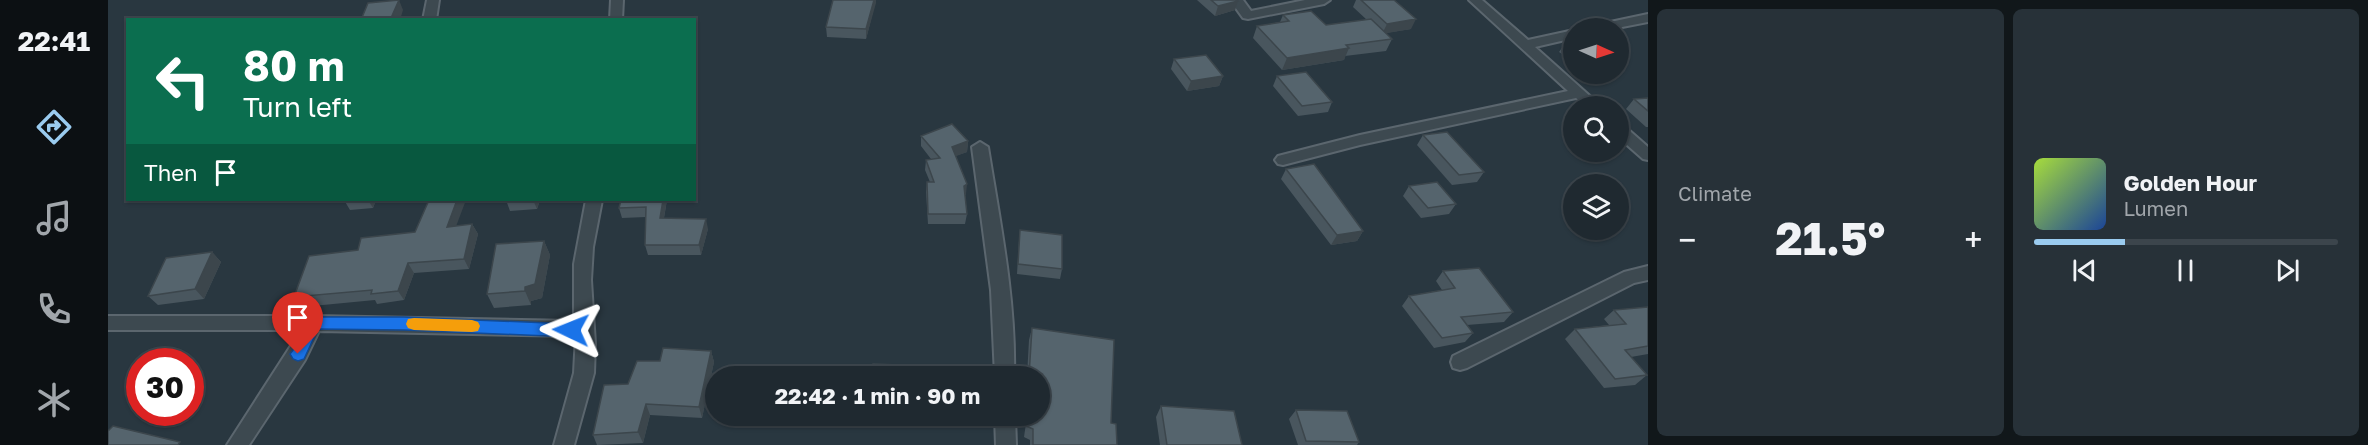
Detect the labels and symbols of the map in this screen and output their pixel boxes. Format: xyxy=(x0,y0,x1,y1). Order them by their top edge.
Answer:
north arrow xyxy=(1563,18,1629,84)
pin xyxy=(272,292,323,354)
position arrow xyxy=(539,298,603,362)
speed limit sign: 30 xyxy=(126,348,204,426)

